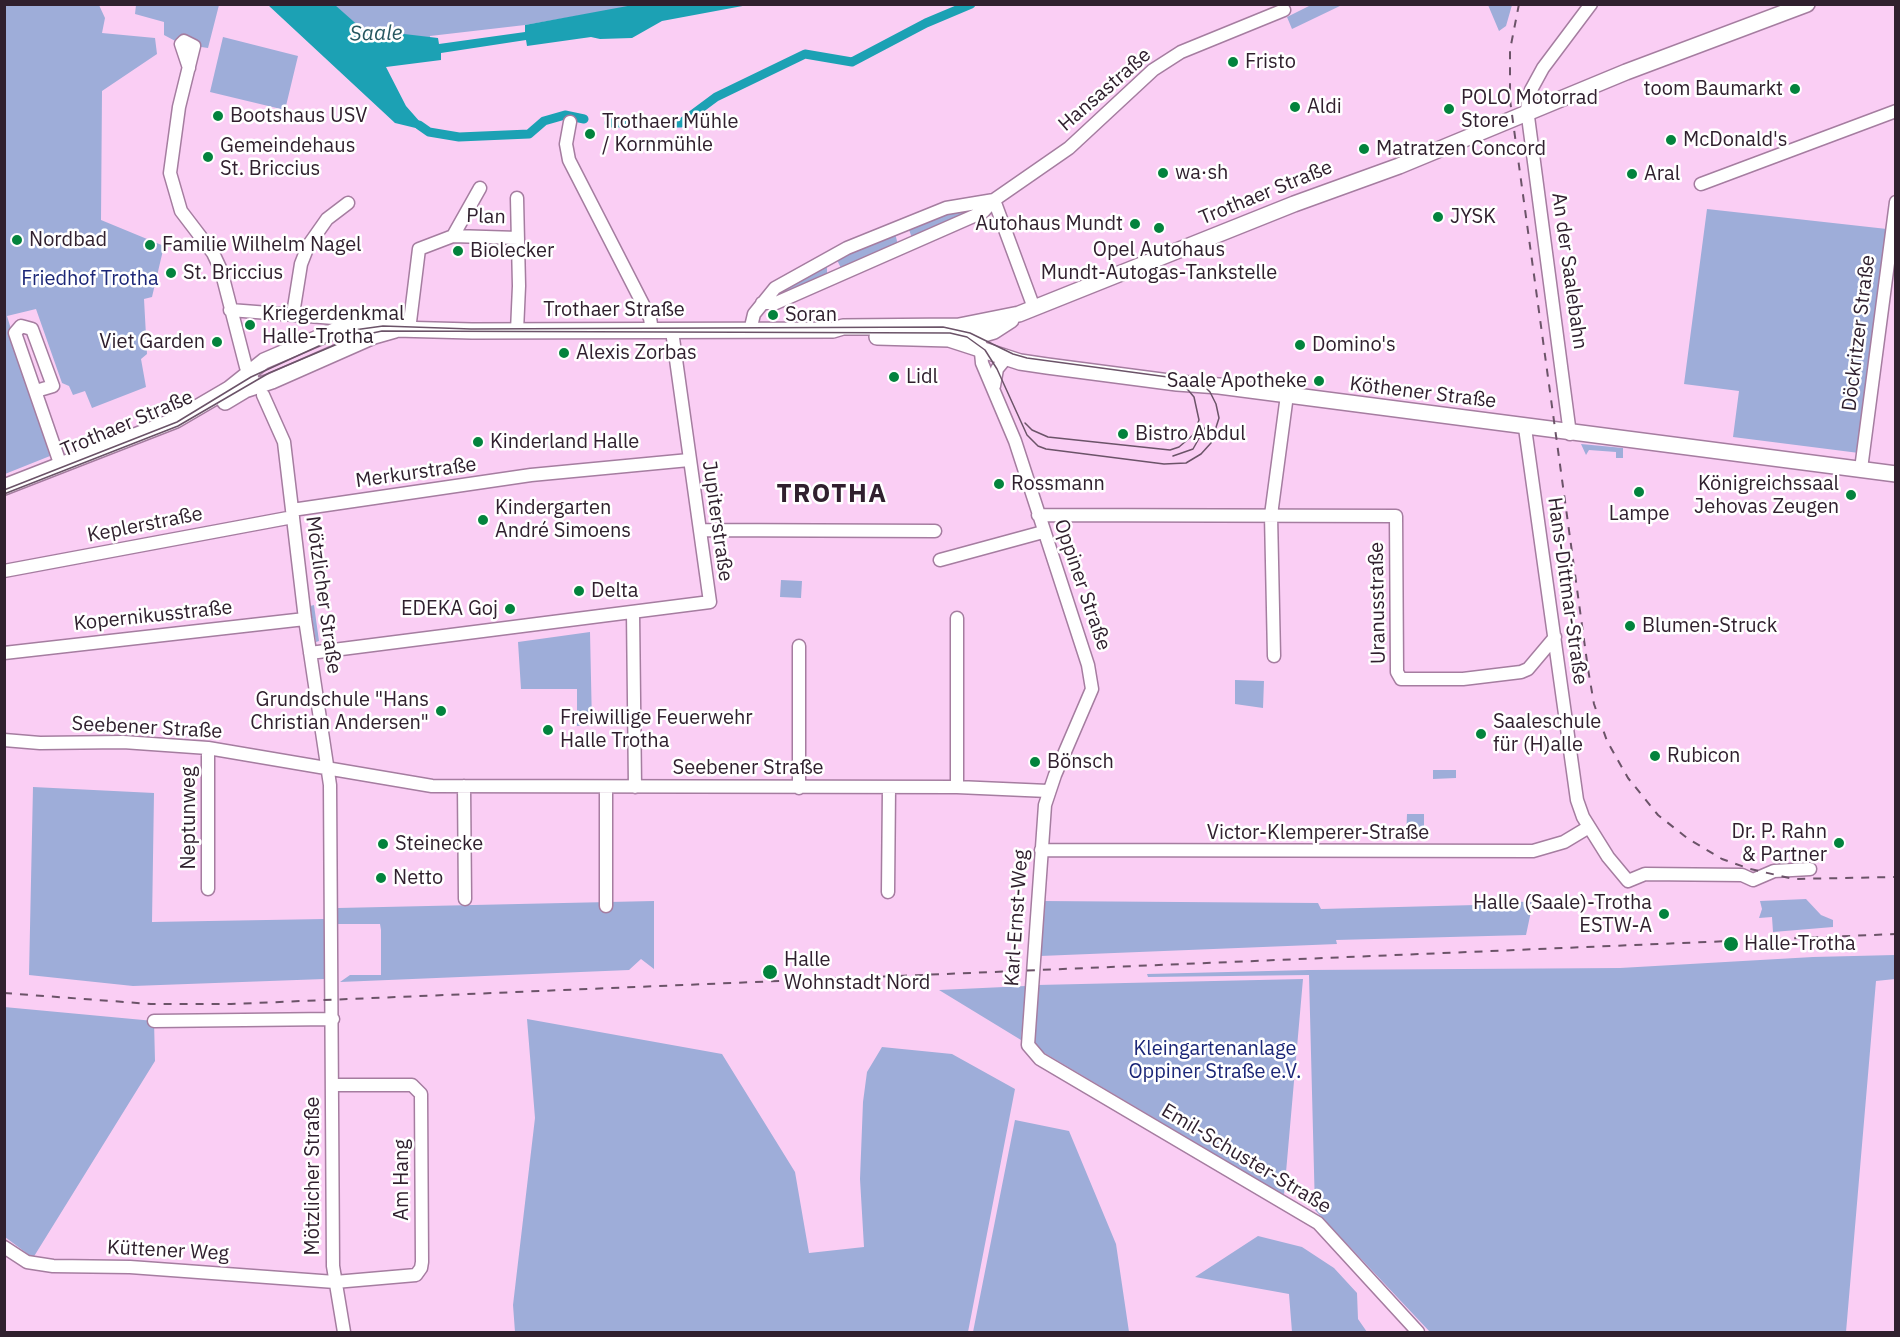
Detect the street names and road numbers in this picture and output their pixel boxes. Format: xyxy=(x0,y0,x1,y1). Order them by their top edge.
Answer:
street label: Hansastraße xyxy=(1054,43,1156,137)
street label: Trothaer Straße xyxy=(1196,155,1336,231)
street label: An der Saalebahn xyxy=(1546,191,1592,351)
street label: Plan xyxy=(466,204,506,230)
street label: Döckritzer Straße xyxy=(1838,254,1880,412)
street label: Trothaer Straße xyxy=(543,298,685,322)
street label: Köthener Straße xyxy=(1348,372,1498,414)
street label: Trothaer Straße xyxy=(57,385,197,463)
street label: Merkurstraße xyxy=(354,453,478,493)
street label: Jupiterstraße xyxy=(697,459,737,583)
street label: Hans-Dittmar-Straße xyxy=(1542,496,1592,686)
street label: Keplerstraße xyxy=(85,502,205,548)
street label: Mötzlicher Straße xyxy=(300,515,346,675)
street label: Oppiner Straße xyxy=(1048,516,1116,654)
street label: Uranusstraße xyxy=(1365,542,1391,664)
street label: Kopernikusstraße xyxy=(73,596,233,636)
street label: Seebener Straße xyxy=(71,712,223,744)
street label: Seebener Straße xyxy=(673,756,823,780)
street label: Neptunweg xyxy=(177,766,201,870)
street label: Victor-Klemperer-Straße xyxy=(1207,821,1429,845)
street label: Karl-Ernst-Weg xyxy=(1000,849,1034,987)
street label: Mötzlicher Straße xyxy=(301,1097,325,1255)
street label: Emil-Schuster-Straße xyxy=(1157,1099,1335,1219)
street label: Am Hang xyxy=(390,1139,414,1221)
street label: Küttener Weg xyxy=(106,1236,230,1266)

